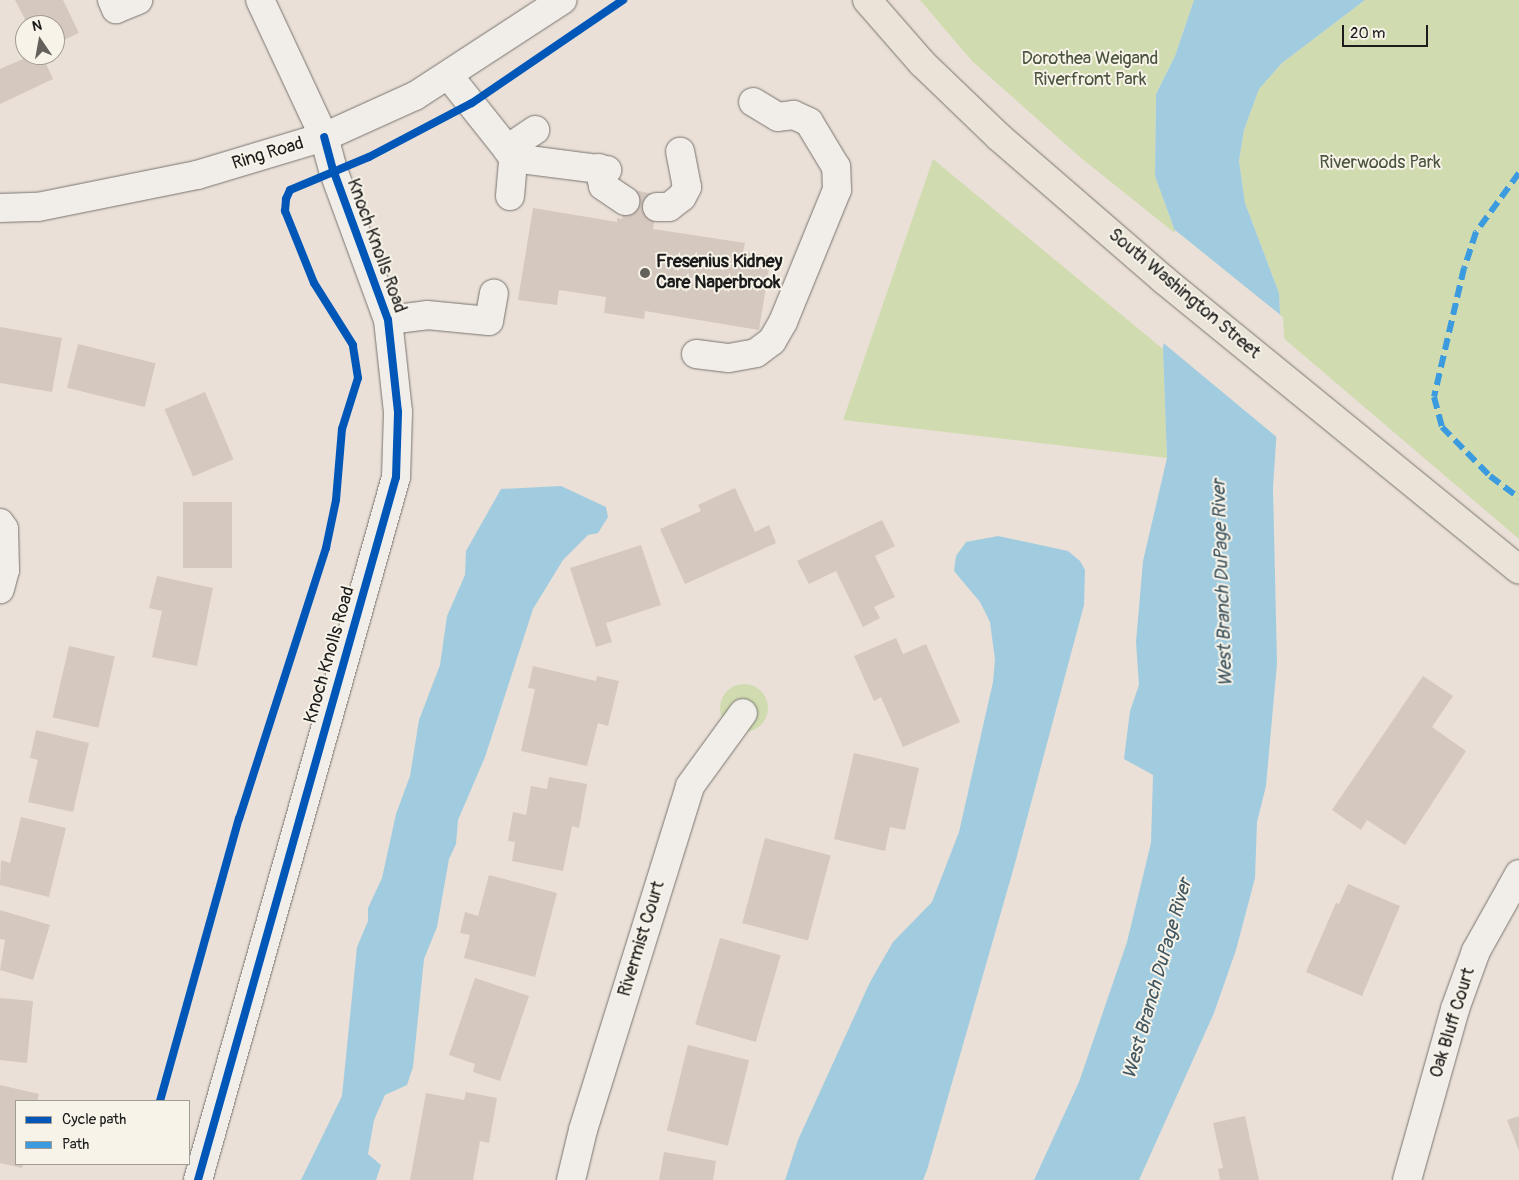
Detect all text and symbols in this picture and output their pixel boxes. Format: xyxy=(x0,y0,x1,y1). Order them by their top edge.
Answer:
north arrow xyxy=(15,15,65,65)
scale bar xyxy=(1344,15,1430,47)
text: N xyxy=(31,17,43,35)
text: 20 m xyxy=(1350,24,1385,43)
park label: Dorothea Weigand Riverfront Park xyxy=(1022,49,1158,92)
street label: Ring Road xyxy=(230,133,306,175)
park label: Riverwoods Park xyxy=(1319,152,1441,174)
street label: Knoch Knolls Road xyxy=(342,176,410,316)
street label: South Washington Street xyxy=(1104,224,1264,364)
place label: Fresenius Kidney Care Naperbrook xyxy=(656,252,782,294)
marker: Fresenius Kidney Care Naperbrook xyxy=(638,266,652,280)
water label: West Branch DuPage River xyxy=(1208,479,1238,687)
street label: Knoch Knolls Road xyxy=(300,584,360,726)
water label: West Branch DuPage River xyxy=(1118,876,1198,1082)
street label: Rivermist Court xyxy=(614,879,670,999)
street label: Oak Bluff Court xyxy=(1426,965,1480,1081)
legend xyxy=(15,1100,190,1165)
text: Cycle path xyxy=(62,1110,126,1129)
text: Path xyxy=(62,1135,89,1154)

